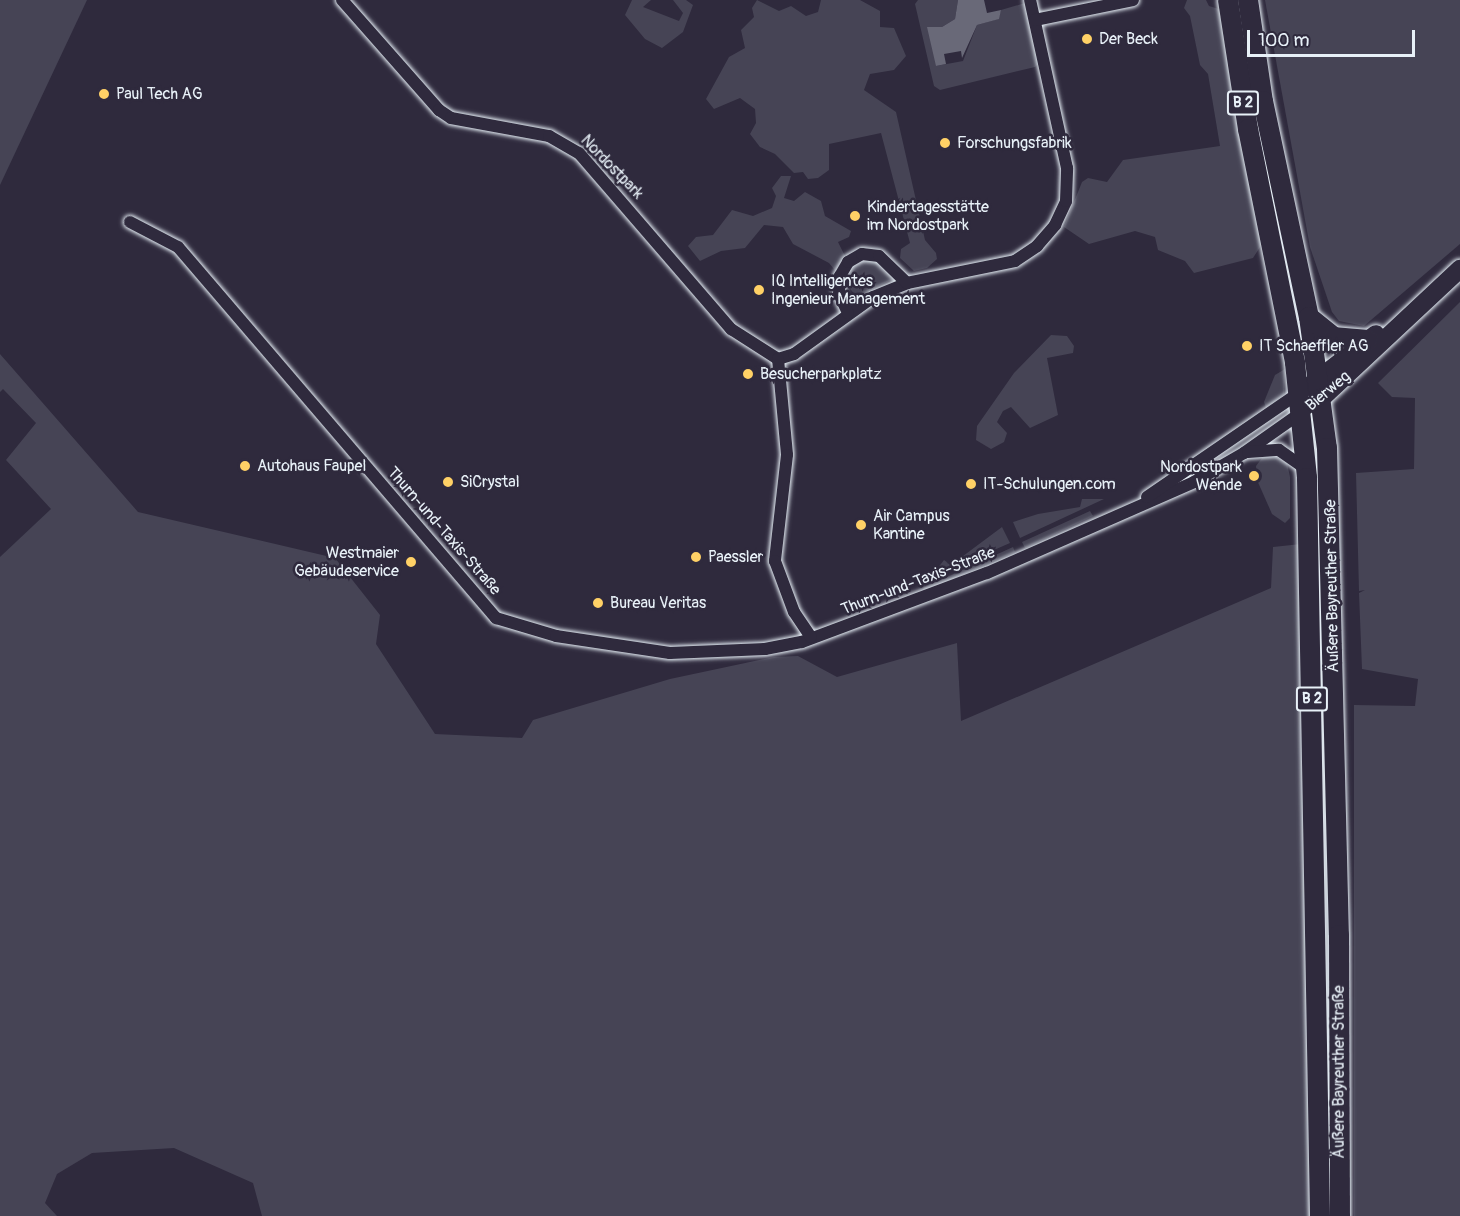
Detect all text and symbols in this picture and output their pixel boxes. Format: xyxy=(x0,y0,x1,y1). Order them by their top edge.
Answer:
scale bar xyxy=(1250,18,1418,56)
place label: Der Beck xyxy=(1099,29,1158,49)
text: 100 m xyxy=(1258,29,1310,52)
marker: Der Beck xyxy=(1080,32,1094,46)
place label: Paul Tech AG xyxy=(116,84,203,104)
marker: Paul Tech AG xyxy=(97,87,111,101)
road number: B 2 xyxy=(1226,91,1260,115)
street label: Nordostpark xyxy=(577,131,647,203)
place label: Forschungsfabrik xyxy=(957,133,1072,153)
marker: Forschungsfabrik xyxy=(938,136,952,150)
place label: Kindertagesstätte im Nordostpark xyxy=(867,197,989,235)
marker: Kindertagesstätte im Nordostpark xyxy=(848,209,862,223)
place label: IQ Intelligentes Ingenieur Management xyxy=(771,271,925,309)
marker: IQ Intelligentes Ingenieur Management xyxy=(752,283,766,297)
place label: IT Schaeffler AG xyxy=(1259,336,1368,356)
marker: IT Schaeffler AG xyxy=(1240,339,1254,353)
place label: Besucherparkplatz xyxy=(760,364,882,384)
marker: Besucherparkplatz xyxy=(741,367,755,381)
street label: Bierweg xyxy=(1302,367,1354,415)
place label: Autohaus Faupel xyxy=(257,456,366,476)
place label: Nordostpark Wende xyxy=(1160,457,1242,495)
marker: Autohaus Faupel xyxy=(238,459,252,473)
street label: Thurn-und-Taxis-Straße xyxy=(383,463,505,599)
marker: Nordostpark Wende xyxy=(1247,469,1261,483)
place label: SiCrystal xyxy=(460,472,519,492)
place label: IT-Schulungen.com xyxy=(983,474,1116,494)
marker: SiCrystal xyxy=(441,475,455,489)
marker: IT-Schulungen.com xyxy=(964,477,978,491)
street label: Äußere Bayreuther Straße xyxy=(1321,499,1343,673)
place label: Air Campus Kantine xyxy=(873,506,950,544)
marker: Air Campus Kantine xyxy=(854,518,868,532)
place label: Westmaier Gebäudeservice xyxy=(294,543,399,581)
street label: Thurn-und-Taxis-Straße xyxy=(838,543,998,619)
place label: Paessler xyxy=(708,547,763,567)
marker: Paessler xyxy=(689,550,703,564)
marker: Westmaier Gebäudeservice xyxy=(404,555,418,569)
place label: Bureau Veritas xyxy=(610,593,706,613)
marker: Bureau Veritas xyxy=(591,596,605,610)
road number: B 2 xyxy=(1296,687,1328,711)
street label: Äußere Bayreuther Straße xyxy=(1329,985,1349,1159)

